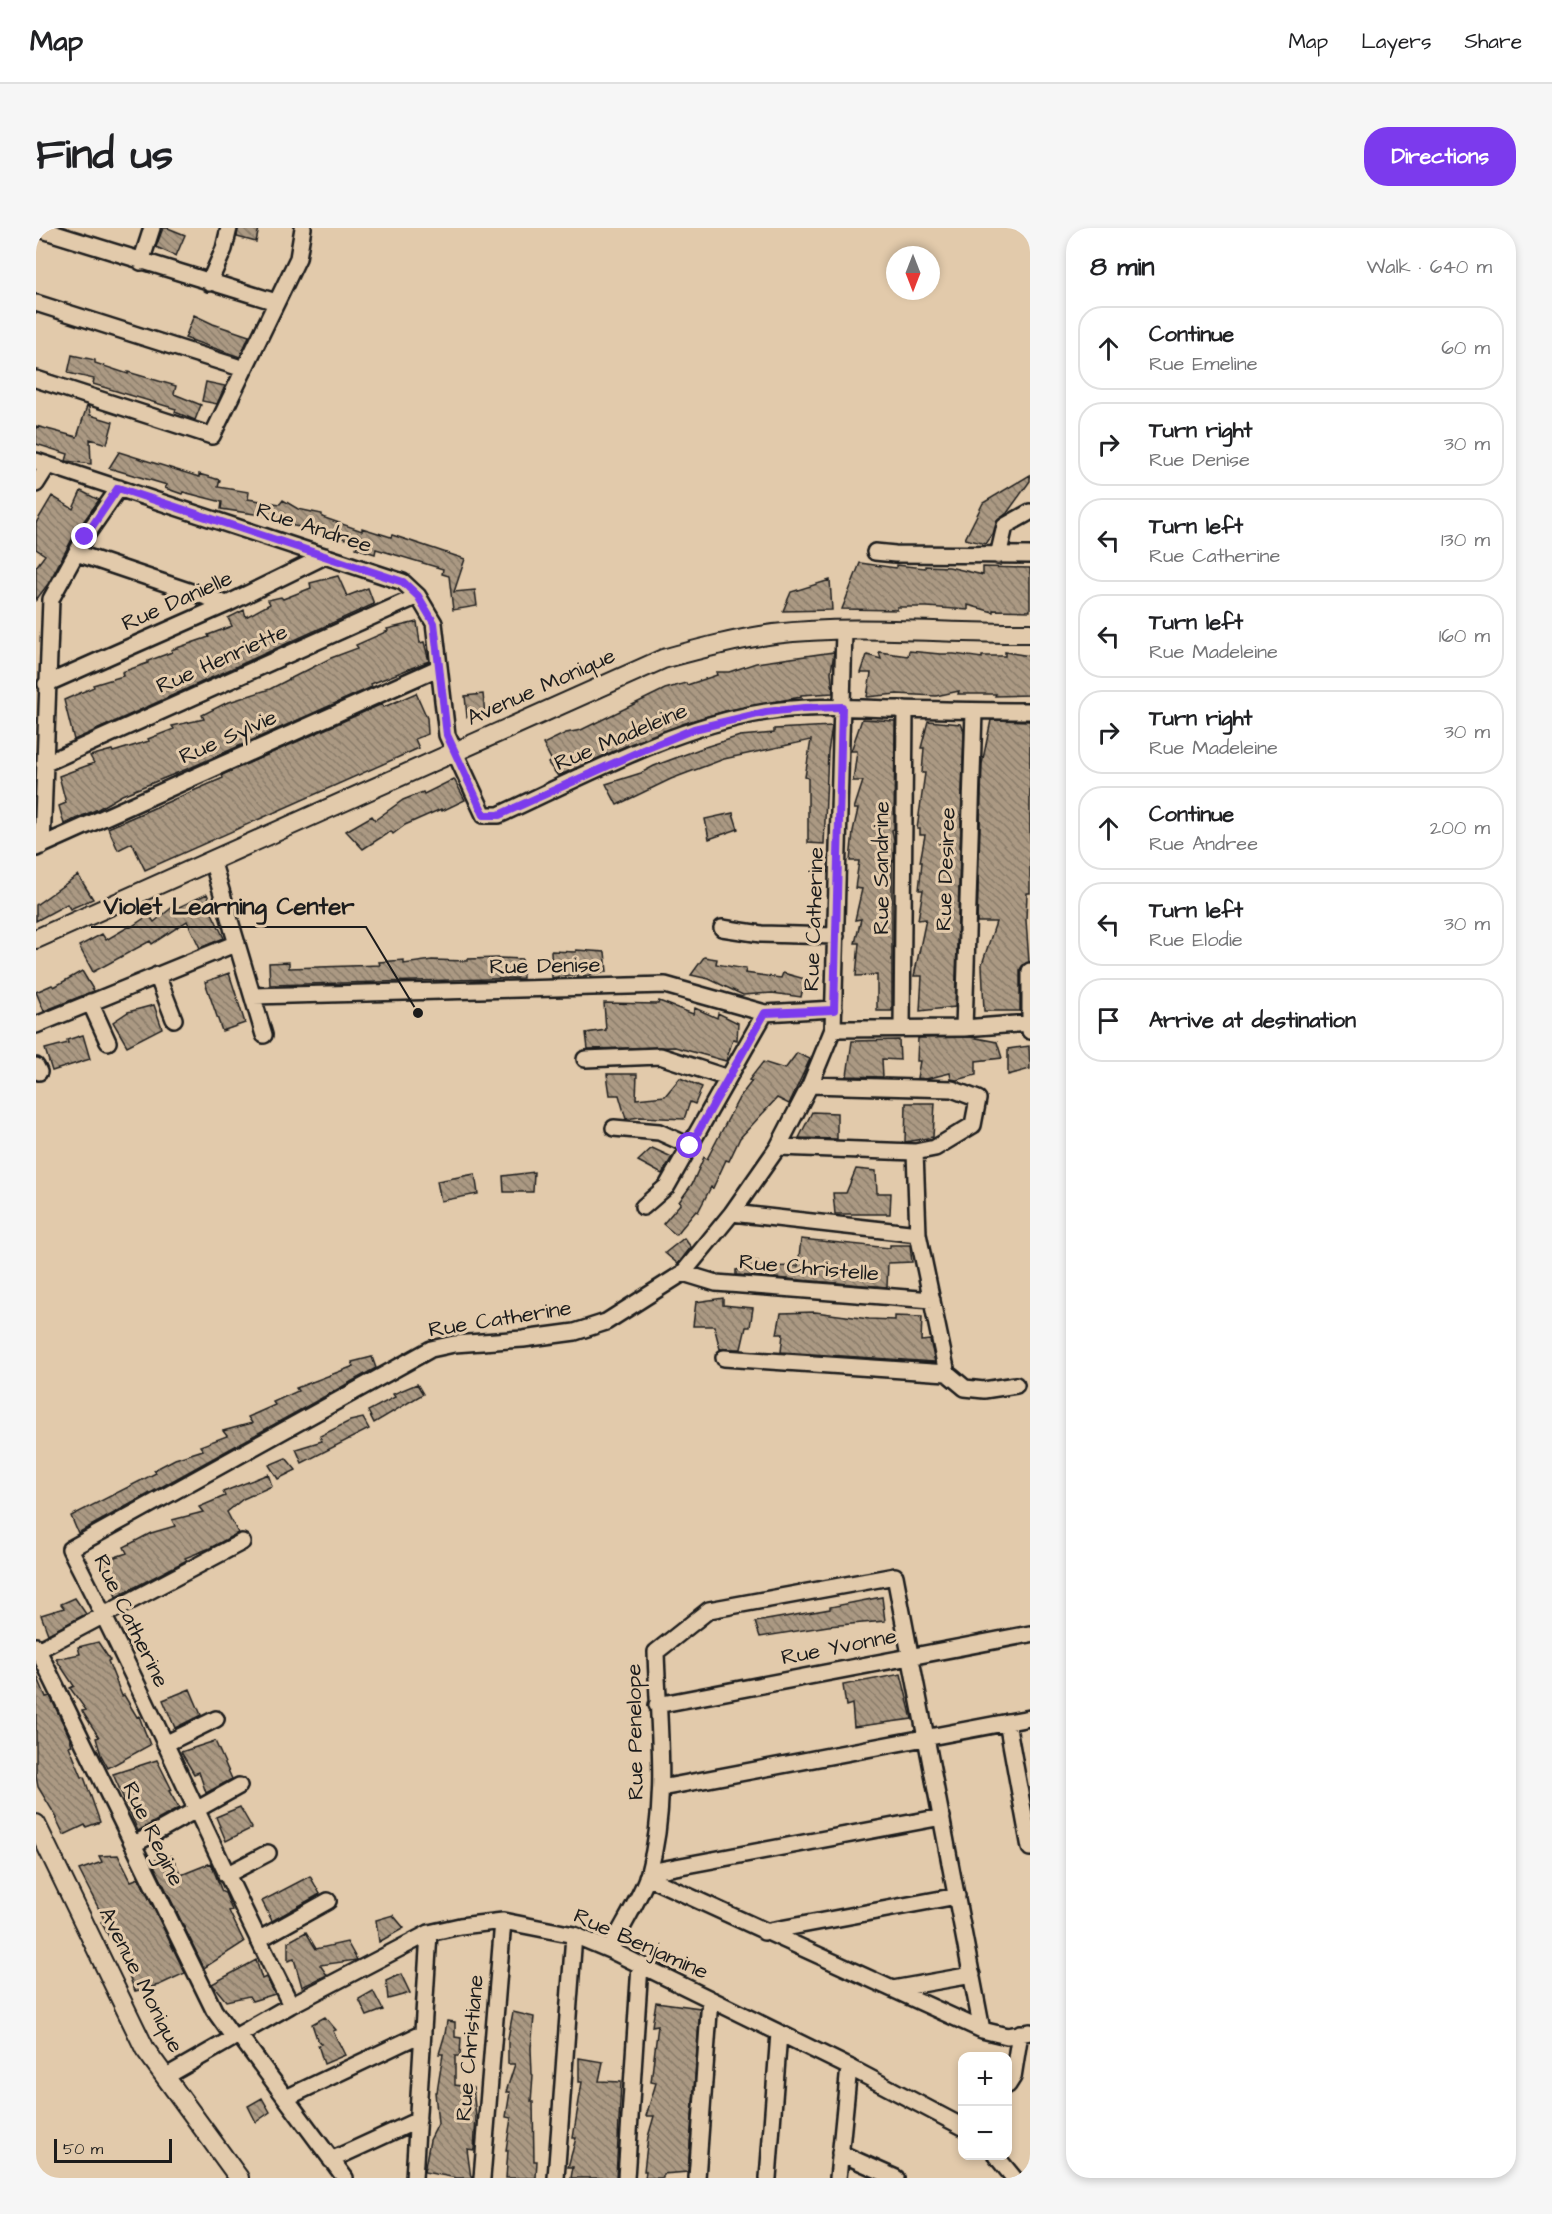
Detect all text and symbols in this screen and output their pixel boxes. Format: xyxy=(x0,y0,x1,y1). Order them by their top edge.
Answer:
text: Map xyxy=(30,22,83,61)
text: Map xyxy=(1288,27,1328,56)
text: Layers xyxy=(1361,27,1431,56)
text: Share xyxy=(1464,27,1522,56)
text: Find us xyxy=(36,127,173,185)
button: Directions xyxy=(1364,127,1516,186)
north arrow xyxy=(886,246,940,300)
text: 8 min xyxy=(1090,249,1154,285)
text: Walk · 640 m xyxy=(1366,253,1492,281)
text: Continue xyxy=(1149,319,1234,350)
icon: ahead xyxy=(1092,332,1125,365)
text: 60 m xyxy=(1441,334,1490,362)
text: Rue Emeline xyxy=(1149,350,1257,378)
text: Turn right xyxy=(1149,415,1252,446)
icon: right xyxy=(1092,428,1125,461)
text: 30 m xyxy=(1444,430,1490,458)
text: Rue Denise xyxy=(1149,446,1250,474)
street label: Rue Andree xyxy=(252,495,376,561)
text: Turn left xyxy=(1149,511,1243,542)
route end xyxy=(71,523,97,549)
icon: left xyxy=(1092,524,1125,557)
text: 130 m xyxy=(1441,526,1490,554)
text: Rue Catherine xyxy=(1149,542,1280,570)
street label: Rue Danielle xyxy=(117,563,237,639)
text: Turn left xyxy=(1149,607,1243,638)
street label: Rue Henriette xyxy=(151,616,293,702)
icon: left xyxy=(1092,620,1125,653)
text: 160 m xyxy=(1439,622,1490,650)
text: Rue Madeleine xyxy=(1149,638,1278,666)
street label: Avenue Monique xyxy=(462,640,620,734)
street label: Rue Madeleine xyxy=(550,695,692,779)
street label: Rue Sylvie xyxy=(174,702,282,773)
text: Turn right xyxy=(1149,703,1252,734)
icon: right xyxy=(1092,716,1125,749)
text: 30 m xyxy=(1444,718,1490,746)
text: Rue Madeleine xyxy=(1149,734,1278,762)
text: Continue xyxy=(1149,799,1234,830)
street label: Rue Sandrine xyxy=(866,801,897,935)
street label: Rue Desiree xyxy=(928,806,964,932)
icon: ahead xyxy=(1092,812,1125,845)
text: 200 m xyxy=(1430,814,1490,842)
text: Rue Andree xyxy=(1149,830,1258,858)
street label: Rue Catherine xyxy=(796,846,832,992)
callout: Violet Learning Center xyxy=(91,885,366,927)
text: Violet Learning Center xyxy=(103,890,355,925)
text: Turn left xyxy=(1149,895,1243,926)
icon: left xyxy=(1092,908,1125,941)
text: 30 m xyxy=(1444,910,1490,938)
text: Rue Elodie xyxy=(1149,926,1243,954)
street label: Rue Denise xyxy=(489,950,601,982)
icon: arrive xyxy=(1092,1004,1125,1037)
text: Arrive at destination xyxy=(1149,1005,1356,1036)
route start xyxy=(676,1132,702,1158)
street label: Rue Christelle xyxy=(738,1246,880,1290)
street label: Rue Catherine xyxy=(426,1292,574,1346)
street label: Rue Catherine xyxy=(85,1549,177,1693)
street label: Rue Yvonne xyxy=(779,1621,899,1673)
street label: Rue Penelope xyxy=(618,1663,652,1800)
street label: Rue Regine xyxy=(113,1777,192,1892)
street label: Rue Benjamine xyxy=(569,1900,713,1988)
street label: Avenue Monique xyxy=(91,1902,191,2058)
street label: Rue Christiane xyxy=(448,1973,492,2123)
map controls xyxy=(958,2052,1012,2160)
button: + xyxy=(958,2052,1012,2106)
button: − xyxy=(958,2106,1012,2160)
scale bar xyxy=(54,2136,172,2164)
text: 50 m xyxy=(63,2138,103,2160)

